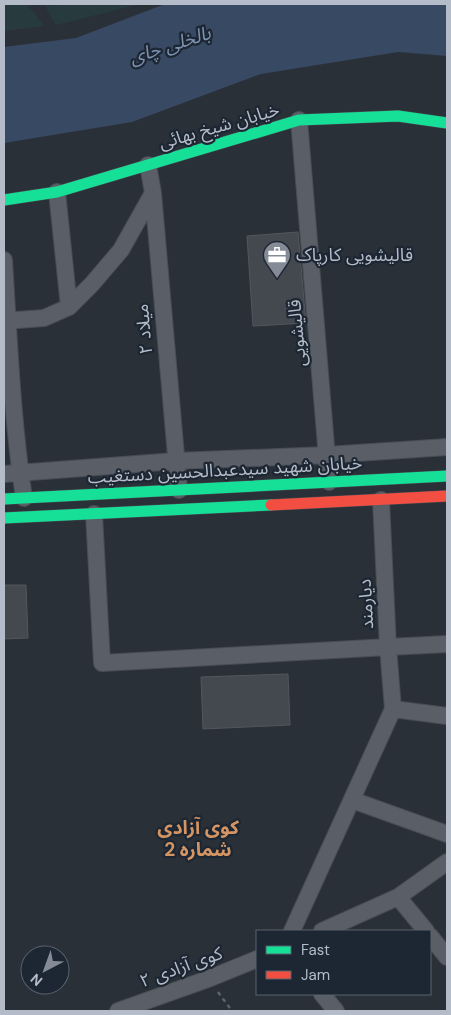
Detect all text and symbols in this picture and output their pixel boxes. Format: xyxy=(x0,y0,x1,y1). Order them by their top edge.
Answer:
water label: بالخلی چای xyxy=(126,20,215,70)
street label: خیابان شیخ بهائی xyxy=(156,97,282,156)
office icon: قالیشویی کارپاک xyxy=(262,240,292,279)
place label: قالیشویی کارپاک xyxy=(296,243,413,267)
street label: قالیشویی xyxy=(282,299,312,367)
street label: میلاد ۲ xyxy=(130,303,158,355)
street label: خیابان شهید سیدعبدالحسین دستغیب xyxy=(87,451,363,489)
street label: دیارمند xyxy=(353,578,379,630)
district label: کوی آزادی شماره 2 xyxy=(157,815,239,862)
legend xyxy=(256,930,431,995)
text: Fast xyxy=(301,940,330,960)
street label: کوی آزادی ۲ xyxy=(136,941,226,993)
north arrow xyxy=(20,945,70,995)
text: Jam xyxy=(301,965,330,985)
text: N xyxy=(27,970,46,990)

